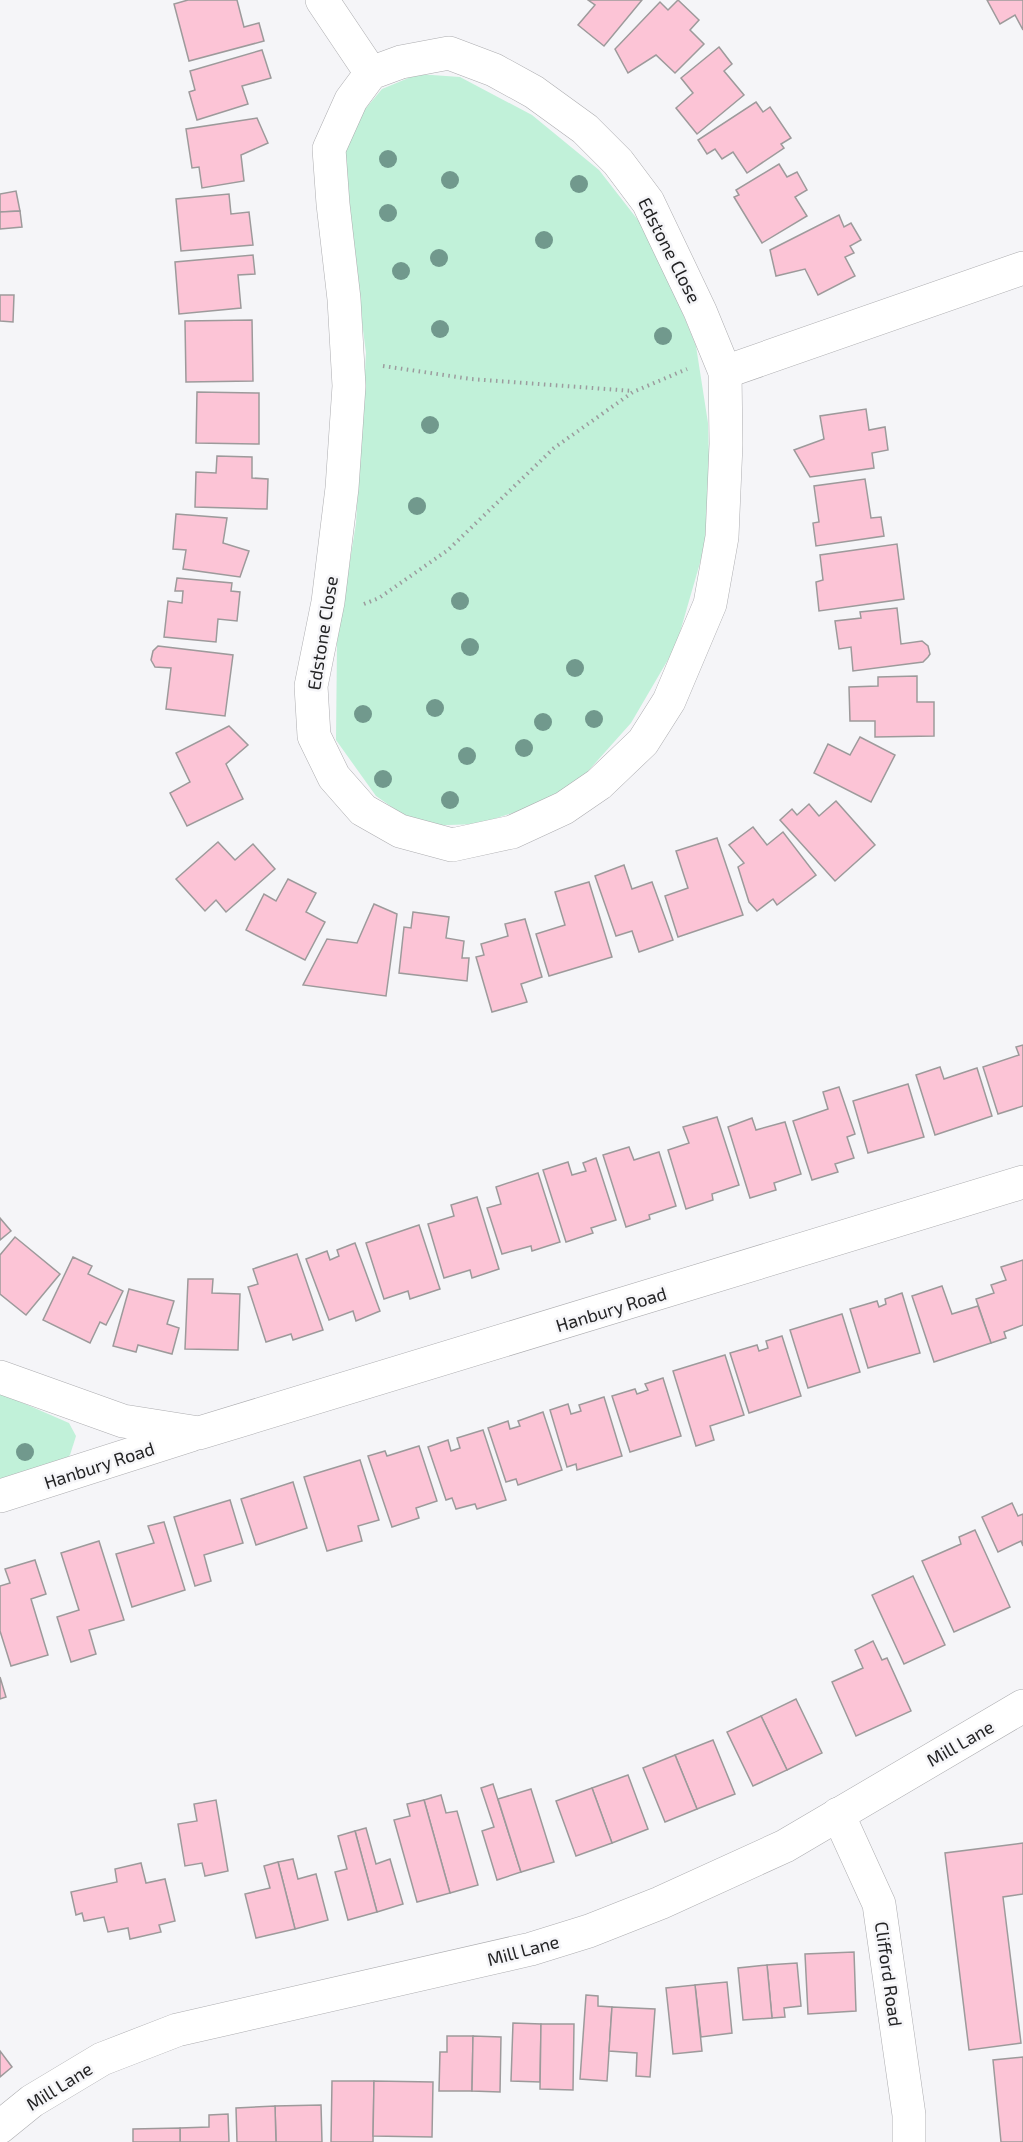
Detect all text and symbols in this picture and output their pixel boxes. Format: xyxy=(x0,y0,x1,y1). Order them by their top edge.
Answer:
street label: Edstone Close xyxy=(634,194,706,306)
street label: Edstone Close xyxy=(302,574,342,692)
street label: Hanbury Road xyxy=(553,1282,669,1336)
street label: Hanbury Road xyxy=(41,1437,157,1493)
street label: Mill Lane xyxy=(923,1715,997,1771)
street label: Clifford Road xyxy=(871,1920,907,2028)
street label: Mill Lane xyxy=(485,1930,561,1970)
street label: Mill Lane xyxy=(22,2057,96,2115)

